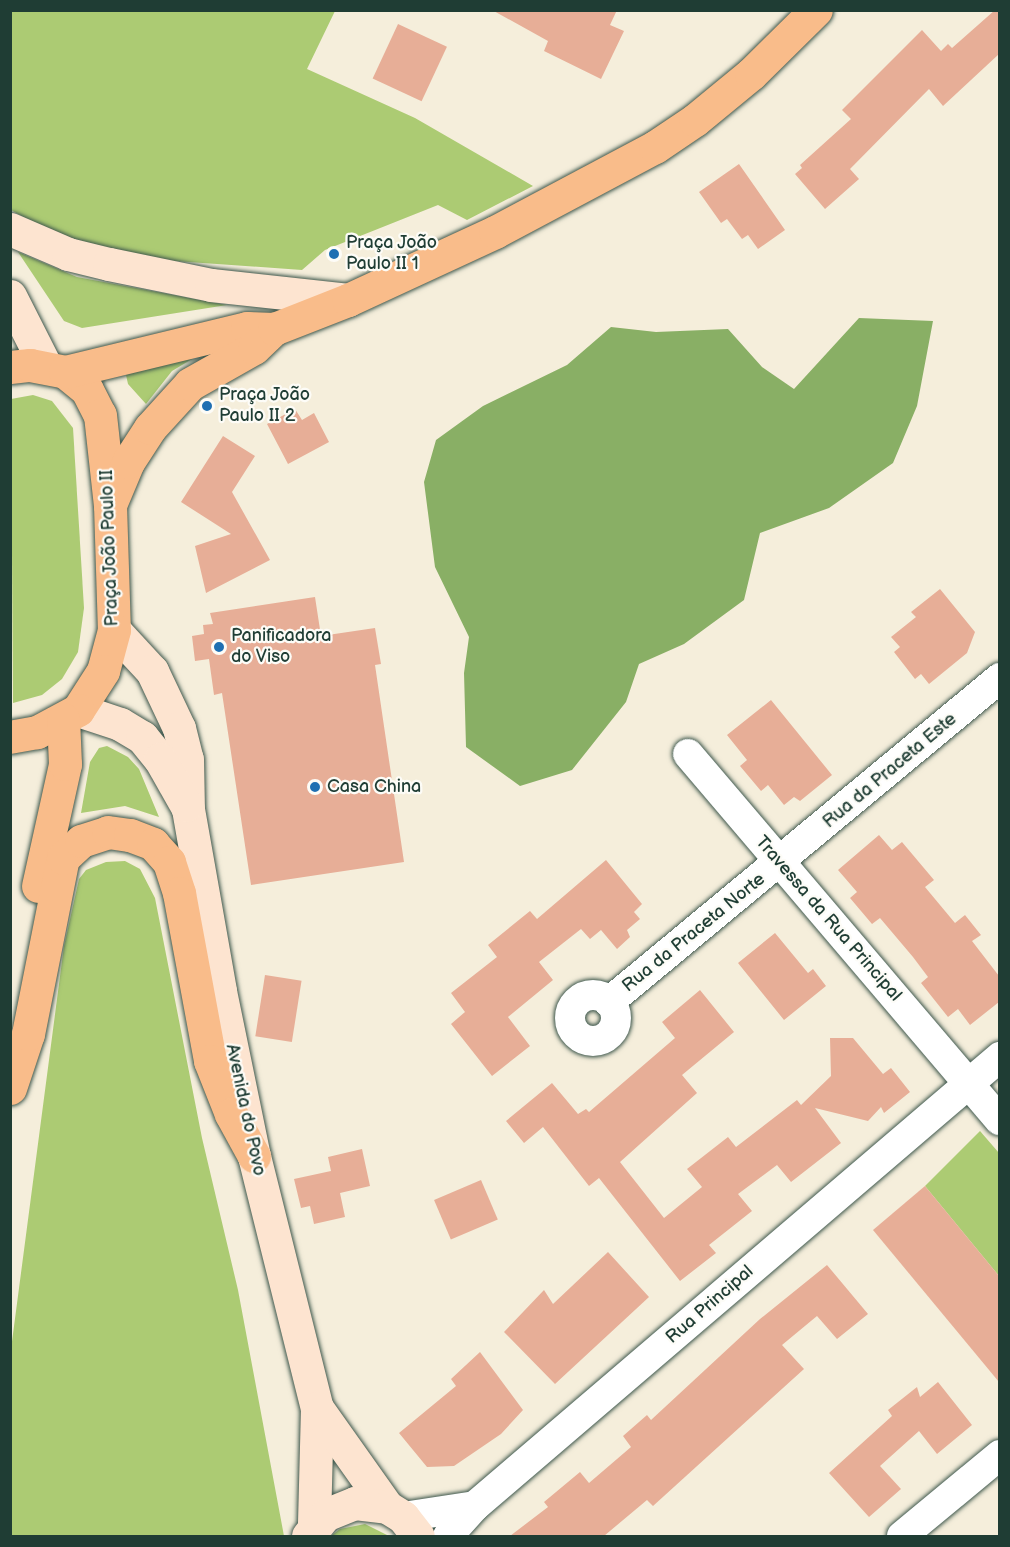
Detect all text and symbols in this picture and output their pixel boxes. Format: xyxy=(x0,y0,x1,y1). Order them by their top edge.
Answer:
place label: Praça João Paulo II 1 xyxy=(346,233,438,276)
marker: Praça João Paulo II 1 xyxy=(327,247,341,261)
place label: Praça João Paulo II 2 xyxy=(219,385,311,428)
marker: Praça João Paulo II 2 xyxy=(200,399,214,413)
street label: Praça João Paulo II xyxy=(96,469,124,627)
place label: Panificadora do Viso xyxy=(231,626,332,668)
marker: Panificadora do Viso xyxy=(212,640,226,654)
street label: Rua da Praceta Este xyxy=(819,709,961,833)
place label: Casa China xyxy=(327,776,421,798)
marker: Casa China xyxy=(308,780,322,794)
street label: Travessa da Rua Principal xyxy=(750,832,906,1006)
street label: Rua da Praceta Norte xyxy=(618,869,770,997)
street label: Avenida do Povo xyxy=(220,1042,270,1178)
street label: Rua Principal xyxy=(662,1261,758,1349)

